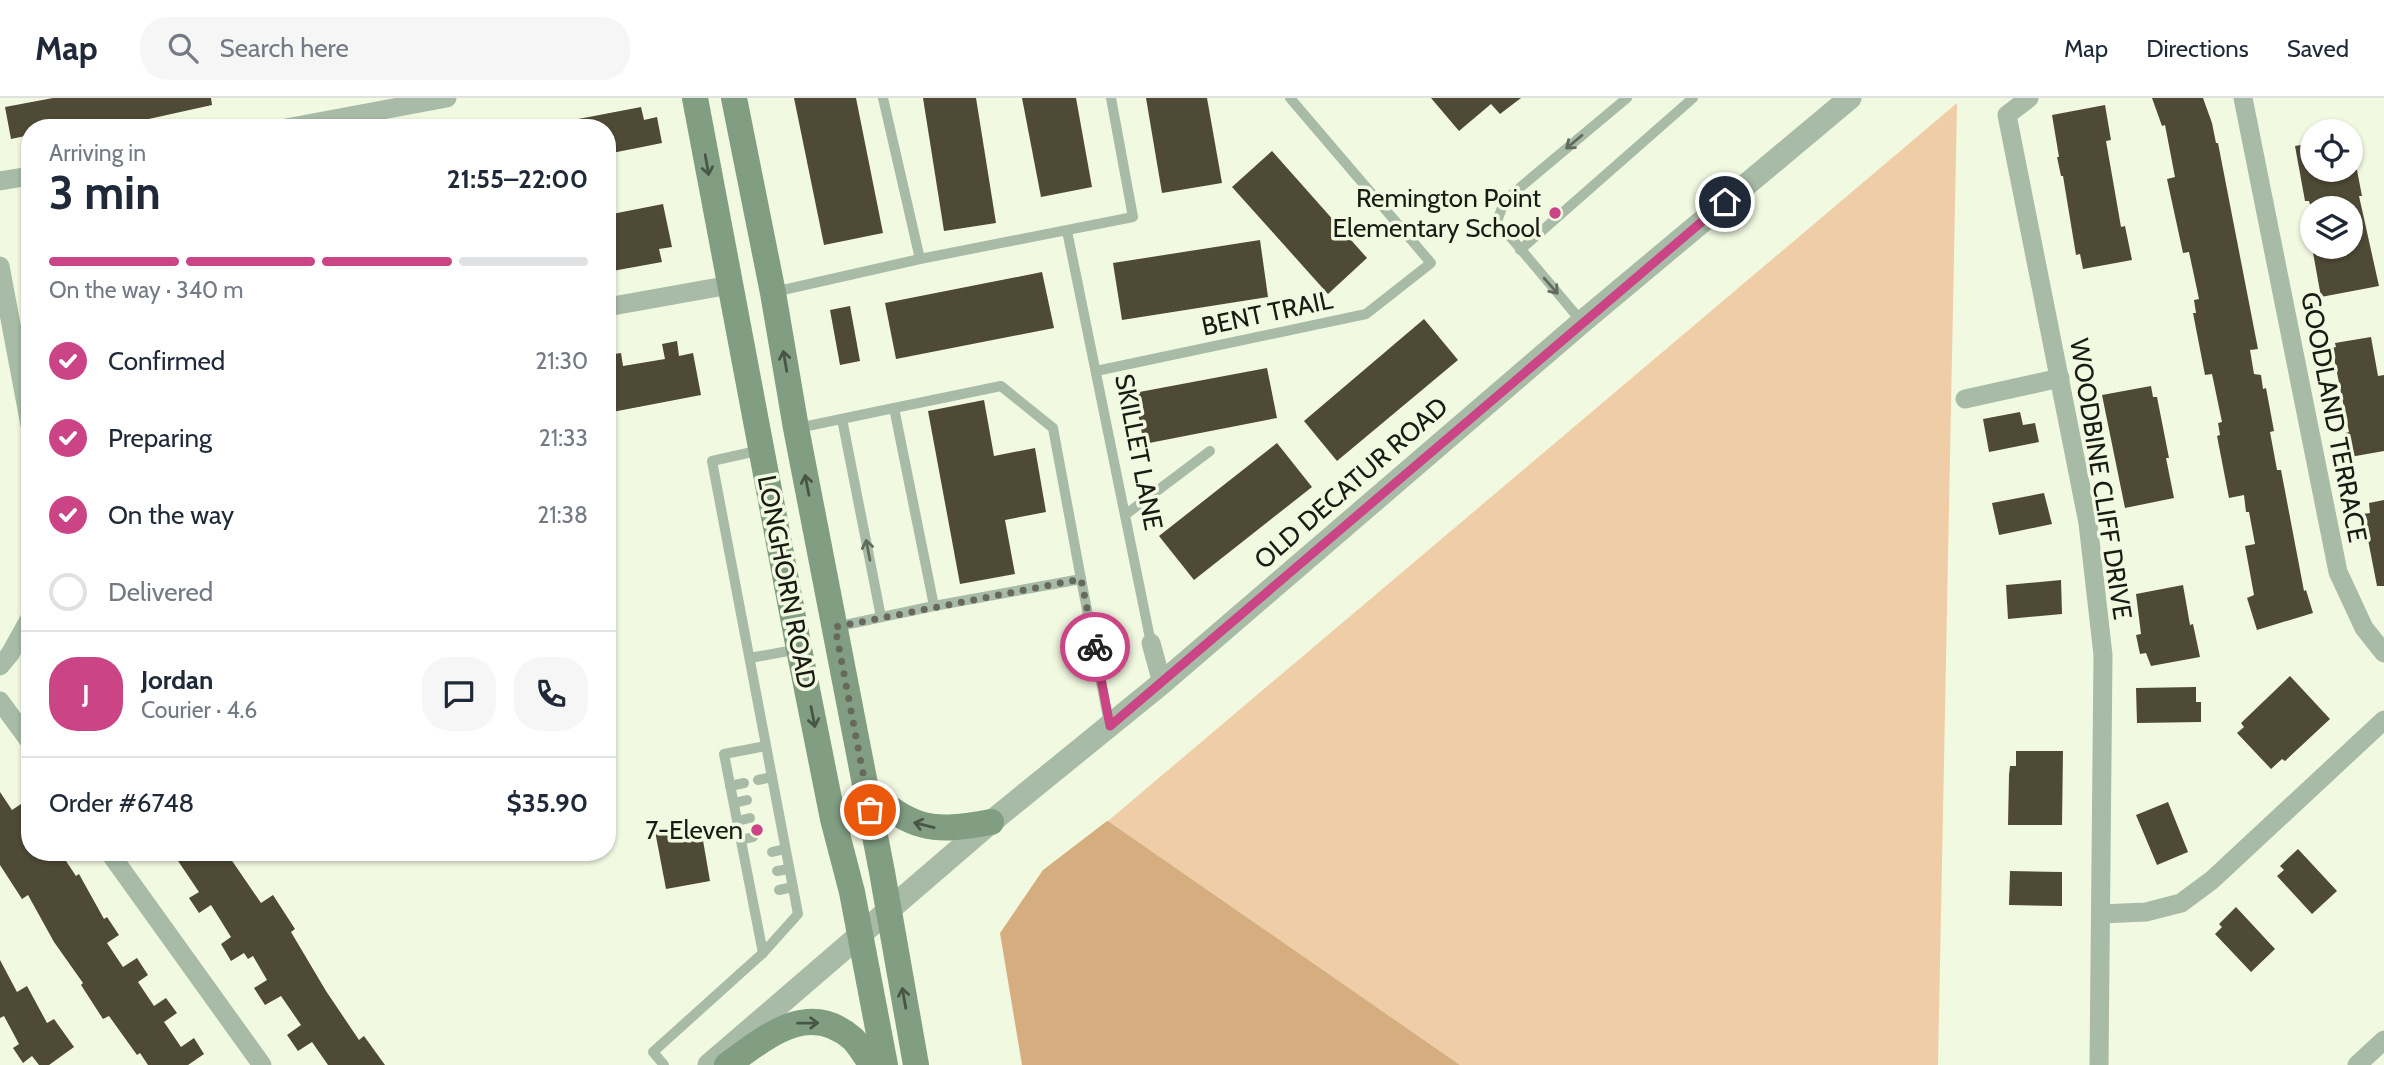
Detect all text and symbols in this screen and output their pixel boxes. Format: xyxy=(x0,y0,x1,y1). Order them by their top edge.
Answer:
search box xyxy=(140,17,630,80)
text: Map xyxy=(35,28,98,68)
icon: search xyxy=(164,29,202,67)
text: Search here xyxy=(220,32,349,64)
text: Map xyxy=(2064,34,2108,63)
text: Directions xyxy=(2146,34,2249,63)
text: Saved xyxy=(2287,34,2349,63)
map controls xyxy=(2300,119,2363,259)
button: locate xyxy=(2300,119,2363,182)
one-way arrow xyxy=(1566,134,1584,150)
text: Arriving in xyxy=(49,139,146,167)
one-way arrow xyxy=(701,153,715,176)
text: 21:55–22:00 xyxy=(447,163,588,195)
text: 3 min xyxy=(49,165,161,221)
pin xyxy=(1695,172,1755,232)
place label: Remington Point Elementary School xyxy=(1333,182,1541,244)
icon: home xyxy=(1706,183,1744,221)
button: layers xyxy=(2300,196,2363,259)
marker: Remington Point Elementary School xyxy=(1547,205,1563,221)
text: On the way · 340 m xyxy=(49,276,244,304)
one-way arrow xyxy=(1543,277,1559,295)
street label: BENT TRAIL xyxy=(1199,284,1335,342)
street label: GOODLAND TERRACE xyxy=(2294,289,2374,545)
street label: WOODBINE CLIFF DRIVE xyxy=(2063,336,2139,622)
icon: check xyxy=(49,342,87,380)
text: Confirmed xyxy=(108,345,225,377)
text: 21:30 xyxy=(535,347,588,375)
one-way arrow xyxy=(778,350,791,372)
street label: SKILLET LANE xyxy=(1108,371,1170,533)
street label: OLD DECATUR ROAD xyxy=(1248,390,1454,576)
icon: check xyxy=(49,419,87,457)
text: Preparing xyxy=(108,422,212,454)
text: 21:33 xyxy=(539,424,588,452)
street label: LONGHORN ROAD xyxy=(751,473,823,691)
one-way arrow xyxy=(800,474,814,497)
icon: check xyxy=(49,496,87,534)
text: On the way xyxy=(108,499,234,531)
text: 21:38 xyxy=(537,501,588,529)
one-way arrow xyxy=(861,539,875,562)
text: Delivered xyxy=(108,576,213,608)
courier xyxy=(1060,612,1130,682)
icon: bike xyxy=(1076,628,1114,666)
button: chat xyxy=(422,657,496,731)
button: phone xyxy=(514,657,588,731)
text: Jordan xyxy=(141,664,213,696)
text: J xyxy=(82,678,90,710)
text: Courier · 4.6 xyxy=(141,696,257,724)
one-way arrow xyxy=(806,705,820,728)
pin xyxy=(840,780,900,840)
text: Order #6748 xyxy=(49,787,194,819)
text: $35.90 xyxy=(507,787,588,819)
icon: bag xyxy=(851,791,889,829)
place label: 7-Eleven xyxy=(645,814,743,846)
one-way arrow xyxy=(914,818,936,831)
marker: 7-Eleven xyxy=(749,822,765,838)
one-way arrow xyxy=(897,987,910,1010)
one-way arrow xyxy=(796,1016,819,1030)

